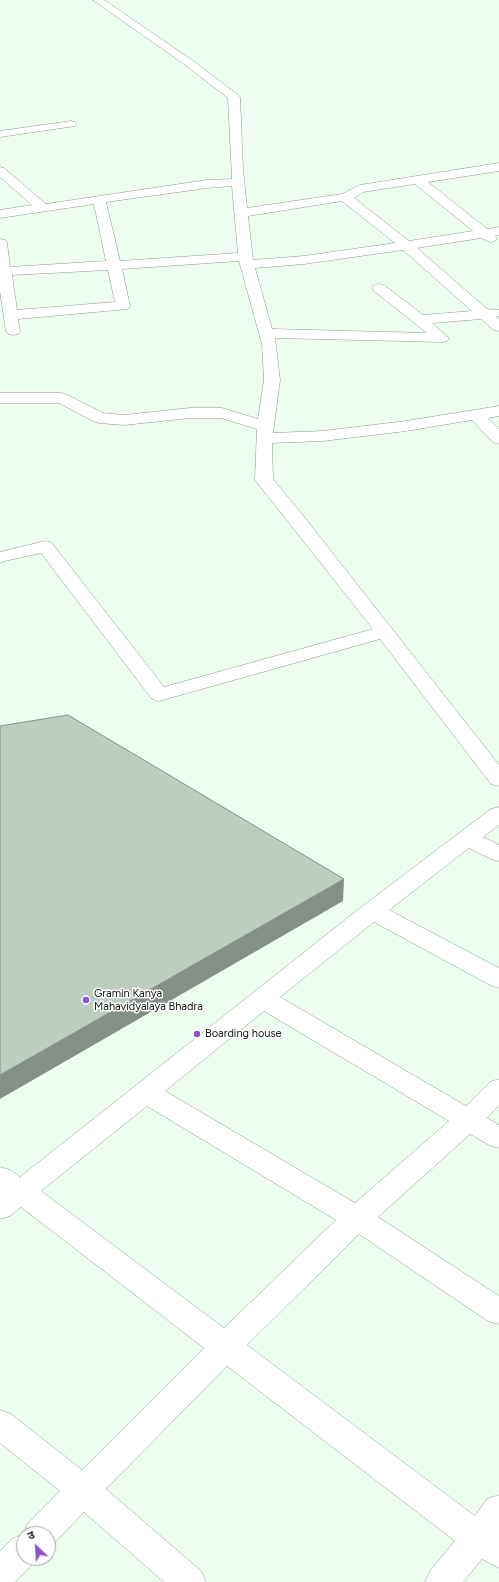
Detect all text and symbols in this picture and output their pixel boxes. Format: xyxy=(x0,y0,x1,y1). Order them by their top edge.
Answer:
place label: Gramin Kanya Mahavidyalaya Bhadra xyxy=(94,987,203,1013)
marker: Gramin Kanya Mahavidyalaya Bhadra xyxy=(81,995,91,1005)
place label: Boarding house xyxy=(205,1027,282,1041)
marker: Boarding house xyxy=(192,1029,202,1039)
north arrow xyxy=(16,1526,56,1566)
text: उ xyxy=(25,1528,37,1543)

